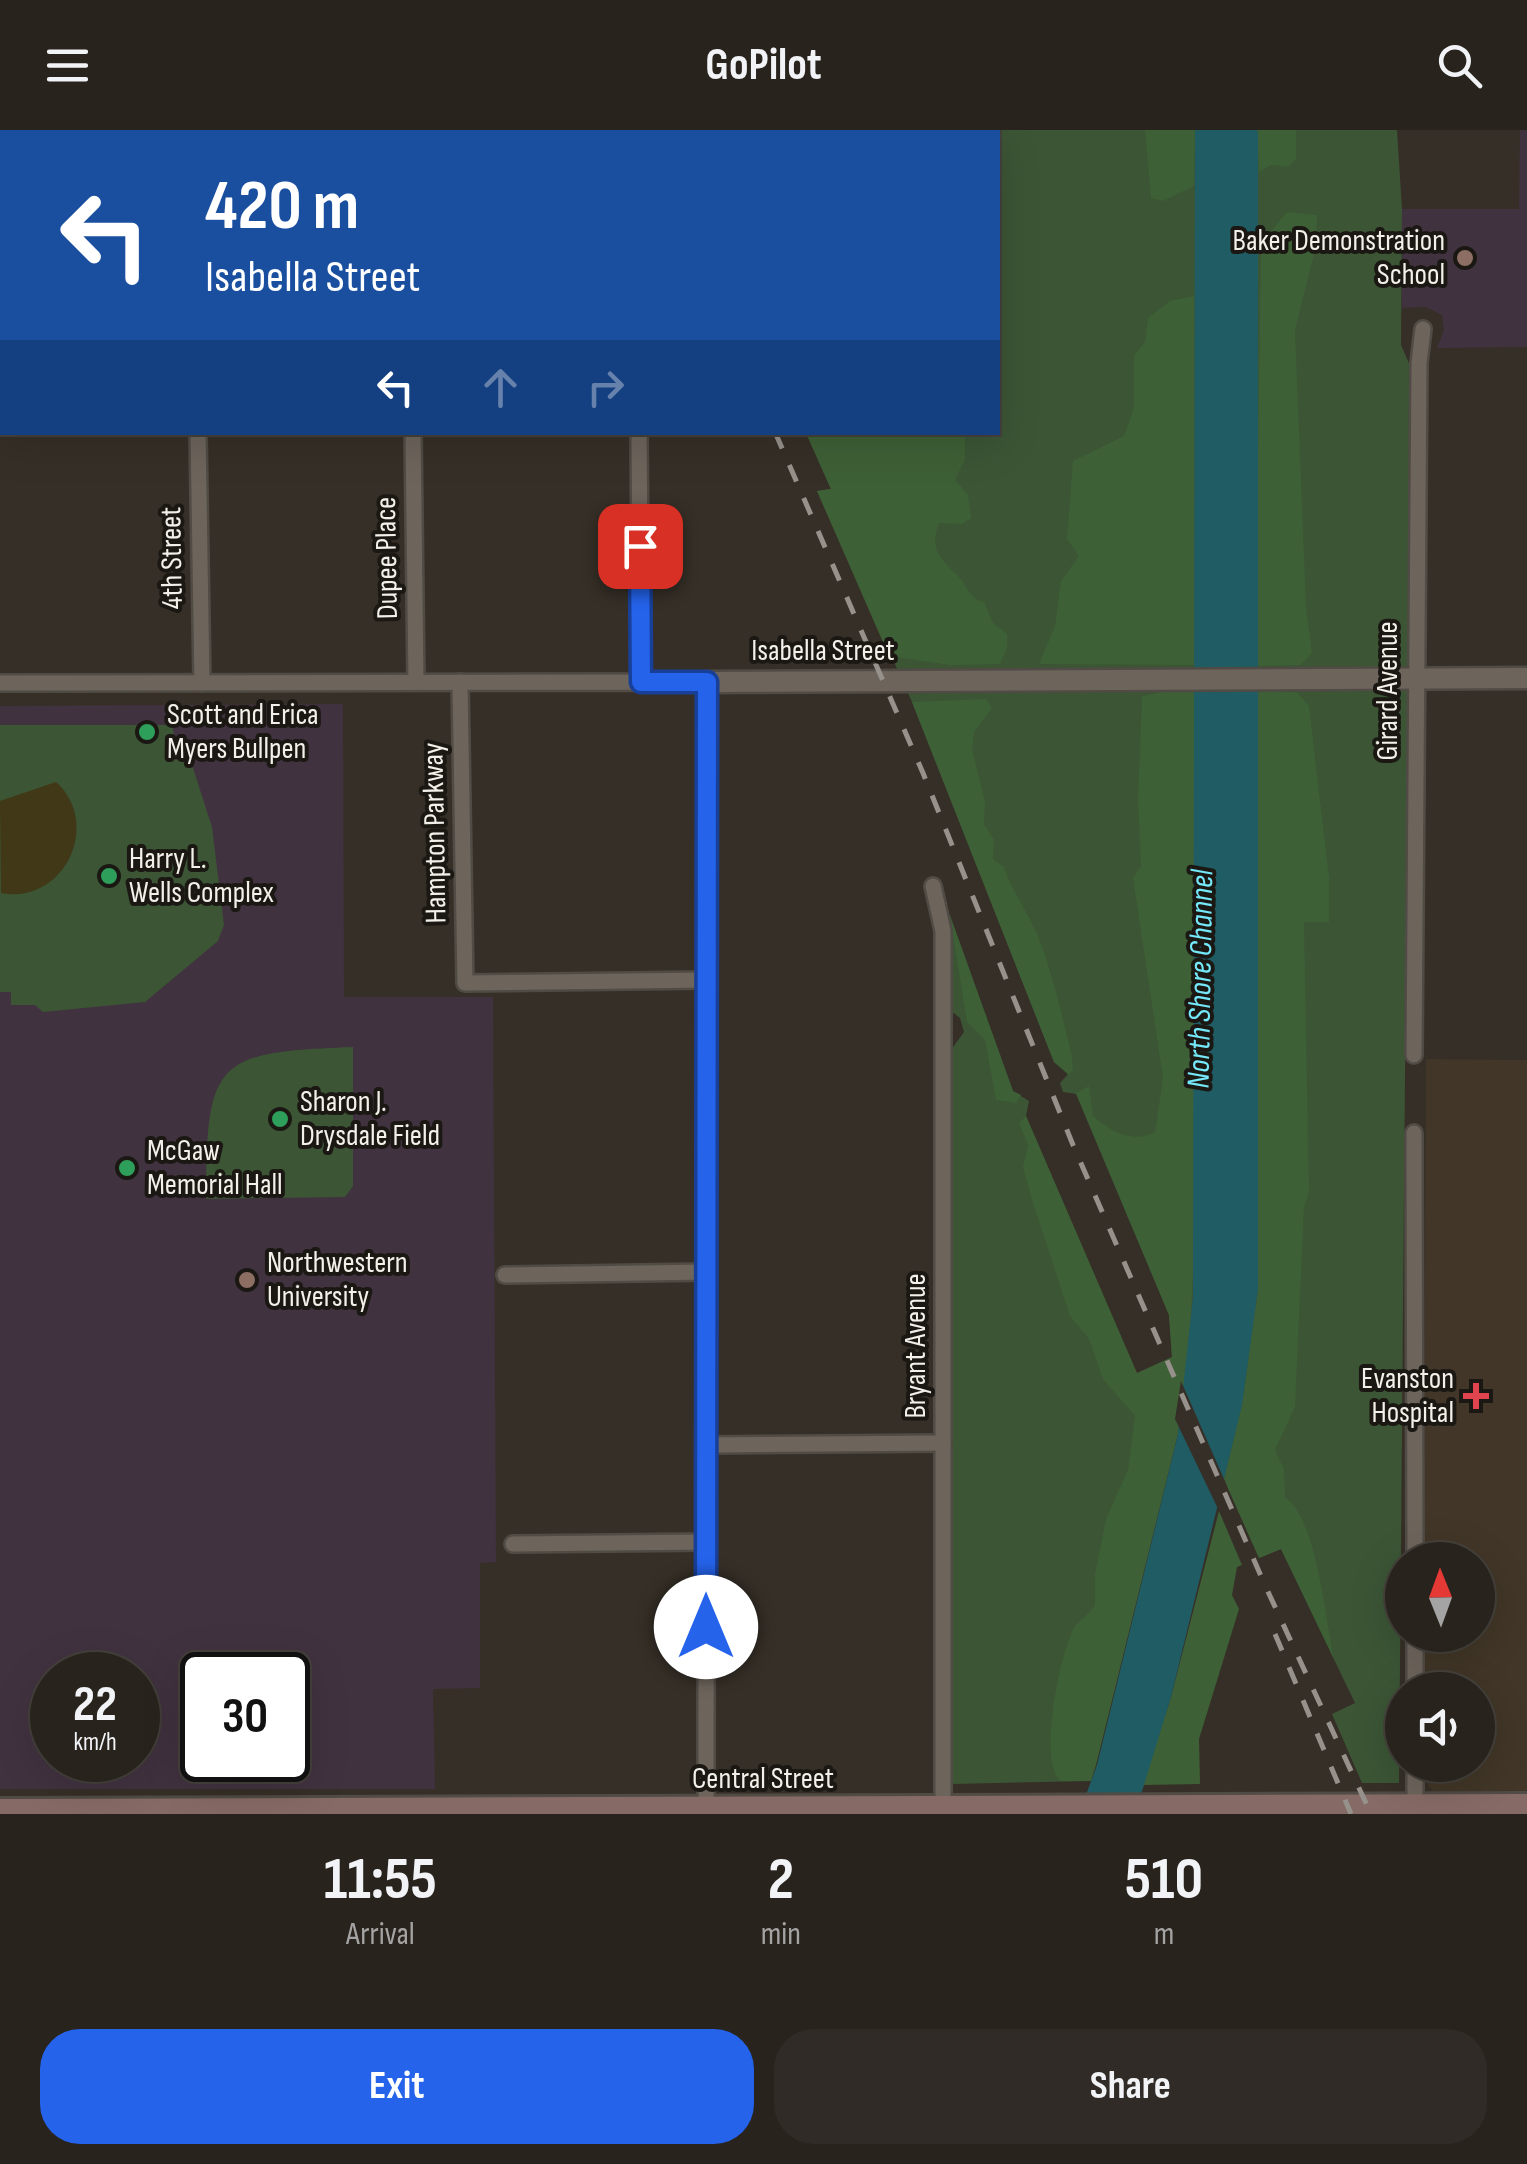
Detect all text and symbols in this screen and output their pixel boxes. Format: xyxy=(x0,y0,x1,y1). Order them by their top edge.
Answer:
icon: menu xyxy=(40,38,95,93)
text: GoPilot xyxy=(705,38,822,93)
icon: search xyxy=(1432,38,1487,93)
text: 420 m xyxy=(205,165,359,249)
icon: left xyxy=(40,170,170,300)
place label: Baker Demonstration School xyxy=(1233,223,1445,293)
marker: Baker Demonstration School xyxy=(1454,247,1476,269)
text: Isabella Street xyxy=(205,250,420,305)
icon: left xyxy=(368,360,423,415)
icon: ahead xyxy=(473,360,528,415)
icon: right xyxy=(578,360,633,415)
street label: Dupee Place xyxy=(368,497,406,619)
pin xyxy=(598,504,683,589)
street label: 4th Street xyxy=(153,506,191,610)
icon: arrive xyxy=(613,519,668,574)
street label: Girard Avenue xyxy=(1370,621,1406,761)
street label: Isabella Street xyxy=(751,633,895,669)
place label: Scott and Erica Myers Bullpen xyxy=(167,697,319,767)
marker: Scott and Erica Myers Bullpen xyxy=(136,721,158,743)
street label: Hampton Parkway xyxy=(415,742,455,924)
place label: Harry L. Wells Complex xyxy=(129,841,274,911)
marker: Harry L. Wells Complex xyxy=(98,865,120,887)
water label: North Shore Channel xyxy=(1180,868,1222,1089)
place label: Sharon J. Drysdale Field xyxy=(300,1084,440,1154)
marker: Sharon J. Drysdale Field xyxy=(269,1108,291,1130)
place label: McGaw Memorial Hall xyxy=(147,1133,283,1203)
marker: McGaw Memorial Hall xyxy=(116,1157,138,1179)
place label: Northwestern University xyxy=(267,1245,408,1315)
marker: Northwestern University xyxy=(236,1269,258,1291)
street label: Bryant Avenue xyxy=(898,1273,934,1419)
place label: Evanston Hospital xyxy=(1361,1361,1454,1431)
marker: Evanston Hospital xyxy=(1463,1383,1489,1409)
north arrow xyxy=(1385,1542,1495,1652)
map controls xyxy=(1385,1542,1495,1782)
position arrow xyxy=(654,1575,758,1679)
speed limit sign: 30 xyxy=(180,1652,310,1782)
button: sound xyxy=(1385,1672,1495,1782)
text: 22 xyxy=(73,1675,117,1735)
text: km/h xyxy=(73,1727,117,1758)
street label: Central Street xyxy=(692,1761,834,1797)
text: 11:55 xyxy=(324,1844,437,1916)
text: 2 xyxy=(768,1844,794,1916)
text: 510 xyxy=(1125,1844,1203,1916)
text: Arrival xyxy=(346,1915,415,1954)
text: min xyxy=(761,1915,801,1954)
text: m xyxy=(1154,1915,1174,1954)
button: Exit xyxy=(40,2029,754,2144)
button: Share xyxy=(774,2029,1487,2144)

